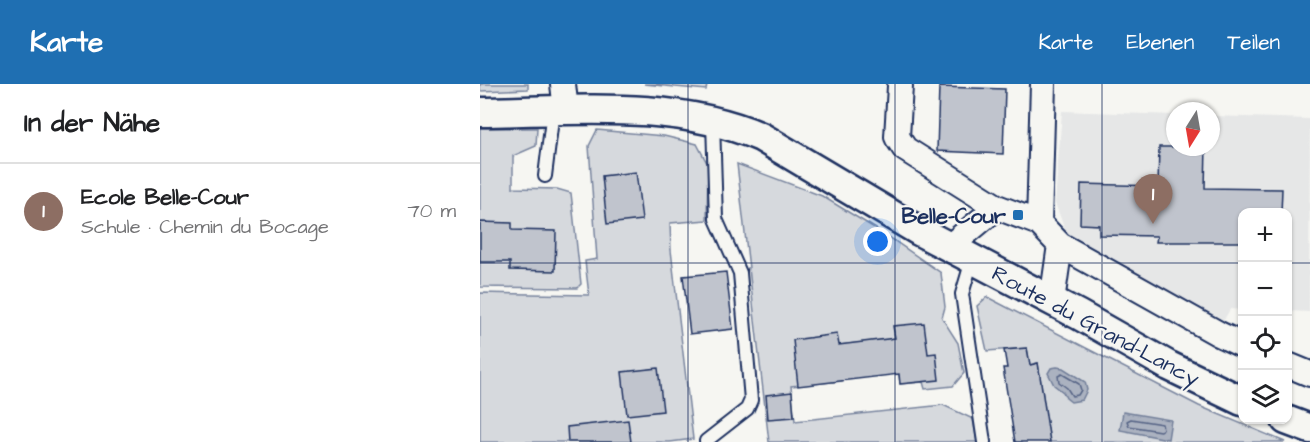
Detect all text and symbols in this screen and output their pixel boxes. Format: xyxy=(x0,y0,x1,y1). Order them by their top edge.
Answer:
text: Karte xyxy=(30,23,103,62)
text: Karte xyxy=(1038,28,1093,57)
text: Ebenen xyxy=(1126,28,1194,57)
text: Teilen xyxy=(1227,28,1280,57)
north arrow xyxy=(1166,102,1220,156)
text: In der Nähe xyxy=(24,105,160,141)
pin: 1 xyxy=(1134,174,1172,224)
text: Ecole Belle-Cour xyxy=(81,182,249,213)
text: 1 xyxy=(42,197,45,225)
text: 70 m xyxy=(408,197,456,225)
place label: Belle-Cour xyxy=(902,201,1007,232)
marker: Belle-Cour xyxy=(1011,208,1025,222)
map controls xyxy=(1238,208,1292,424)
button: + xyxy=(1238,208,1292,262)
text: Schule · Chemin du Bocage xyxy=(81,213,329,241)
your location xyxy=(863,227,892,256)
street label: Route du Grand-Lancy xyxy=(985,258,1205,395)
button: − xyxy=(1238,262,1292,316)
button: locate xyxy=(1238,316,1292,370)
button: layers xyxy=(1238,370,1292,424)

